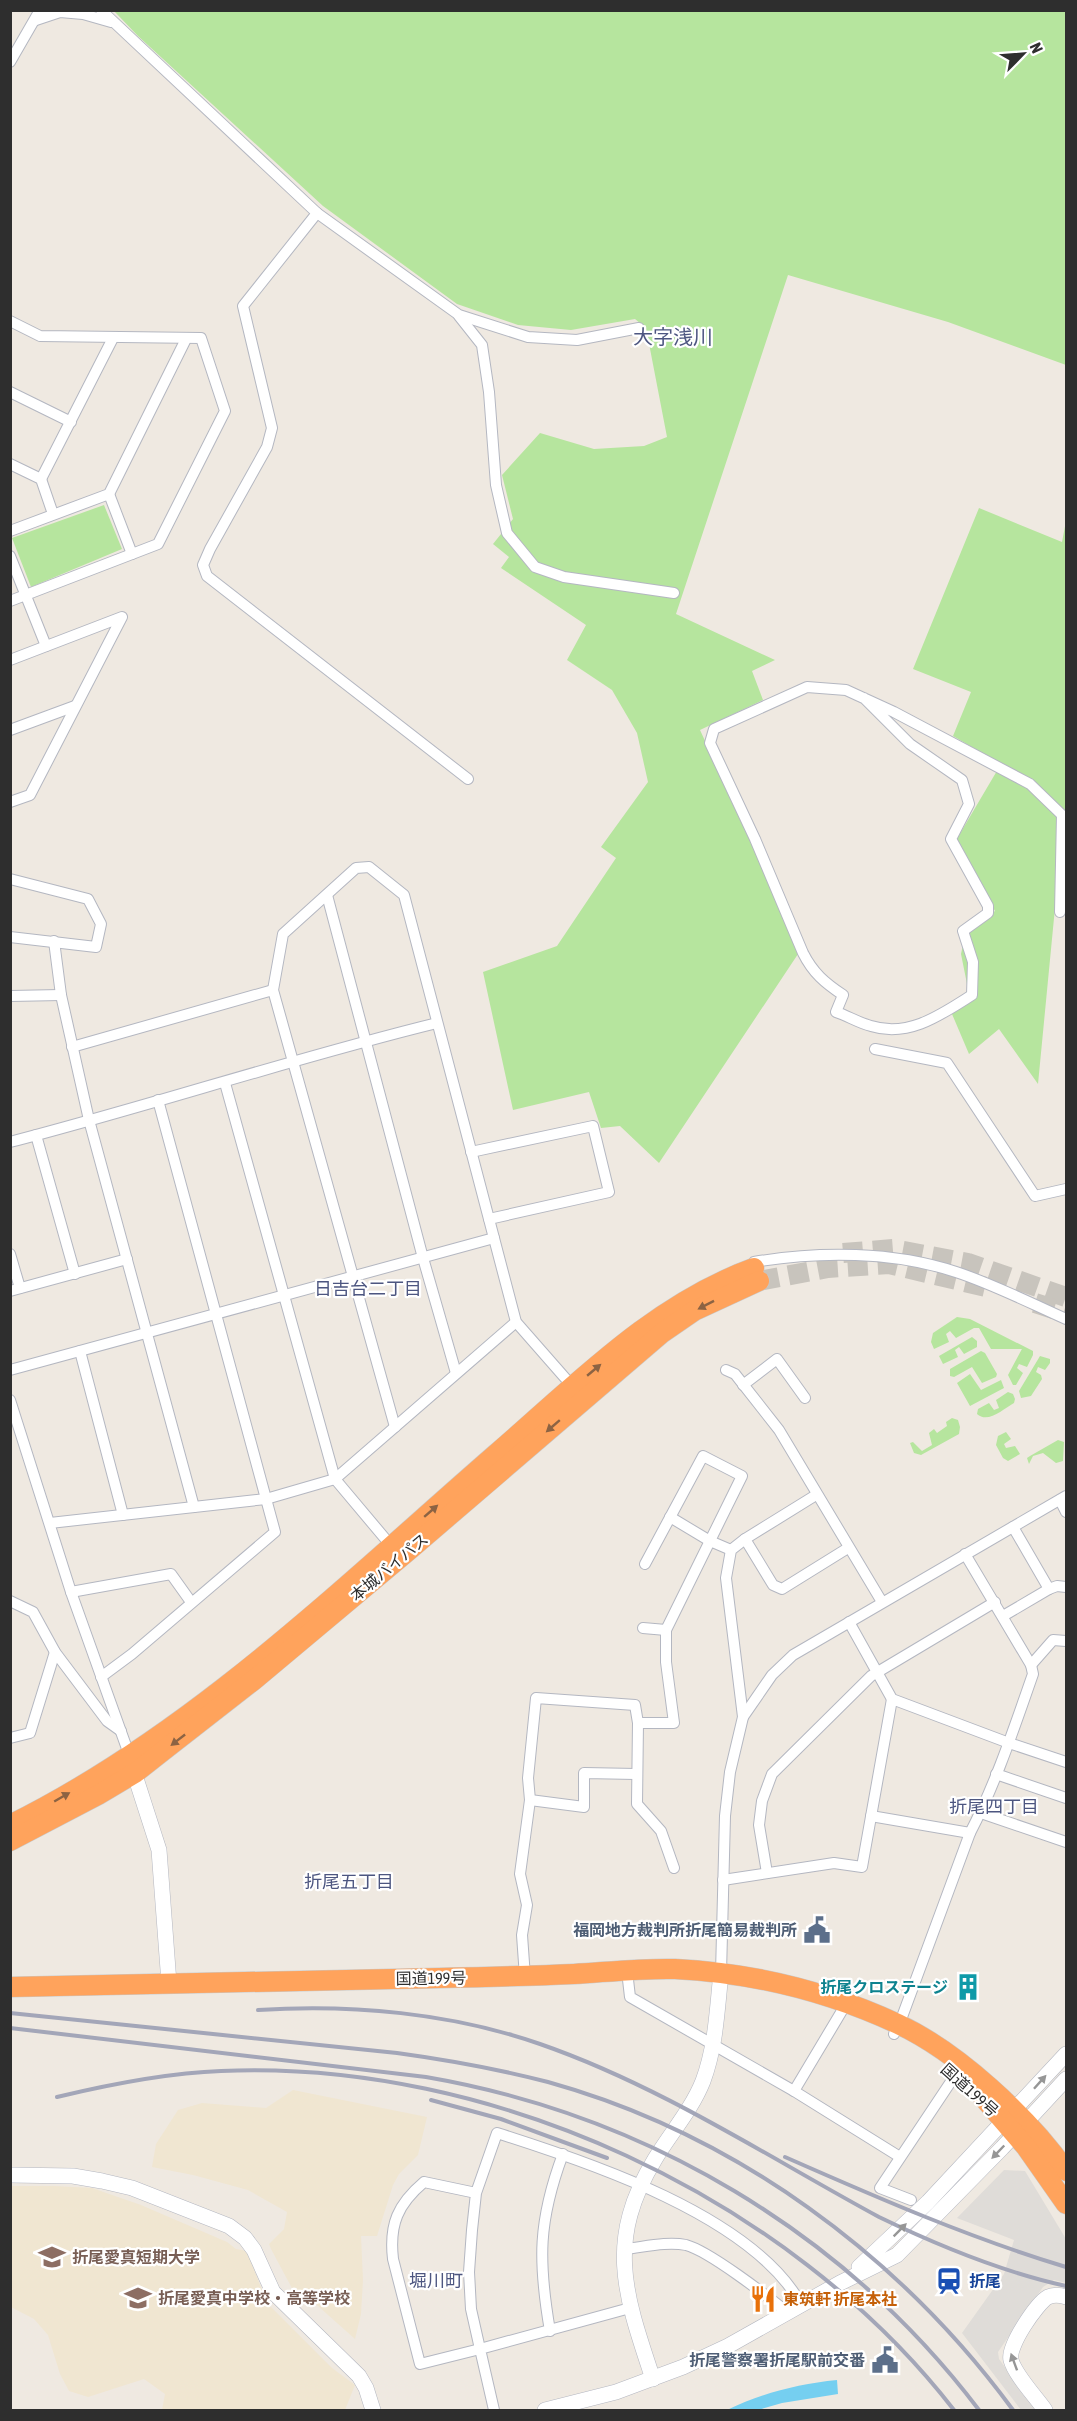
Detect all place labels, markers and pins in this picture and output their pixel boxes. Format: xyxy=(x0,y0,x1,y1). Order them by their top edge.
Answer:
public building icon: 福岡地方裁判所折尾簡易裁判所 xyxy=(802,1915,832,1945)
place label: 福岡地方裁判所折尾簡易裁判所 xyxy=(573,1921,797,1939)
building icon: 折尾クロステージ xyxy=(953,1972,983,2002)
place label: 折尾クロステージ xyxy=(820,1978,948,1996)
school or university icon: 折尾愛真短期大学 xyxy=(37,2242,67,2272)
place label: 折尾愛真短期大学 xyxy=(72,2248,200,2266)
station icon: 折尾 xyxy=(934,2266,964,2296)
place label: 折尾 xyxy=(969,2272,1001,2290)
school or university icon: 折尾愛真中学校・高等学校 xyxy=(123,2283,153,2313)
restaurant icon: 東筑軒 折尾本社 xyxy=(748,2284,778,2314)
place label: 折尾愛真中学校・高等学校 xyxy=(158,2289,350,2307)
place label: 東筑軒 折尾本社 xyxy=(783,2290,897,2308)
public building icon: 折尾警察署折尾駅前交番 xyxy=(870,2345,900,2375)
place label: 折尾警察署折尾駅前交番 xyxy=(689,2351,865,2369)

